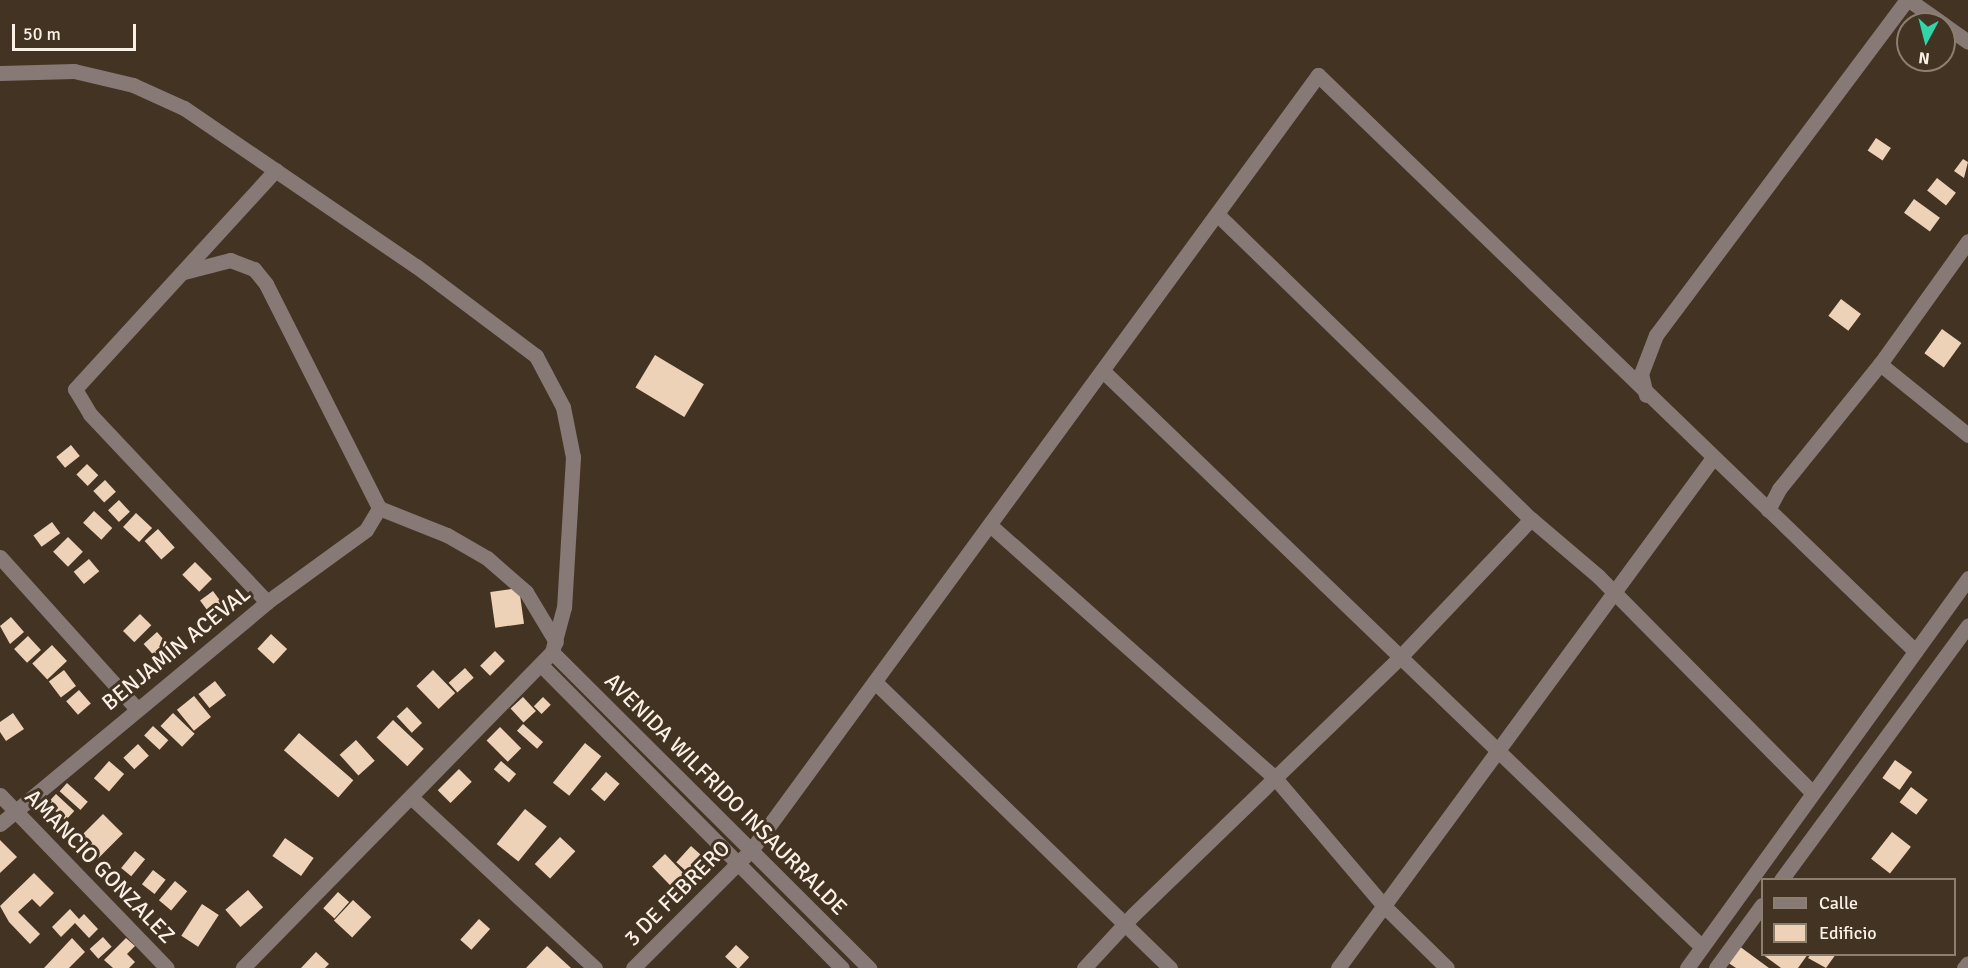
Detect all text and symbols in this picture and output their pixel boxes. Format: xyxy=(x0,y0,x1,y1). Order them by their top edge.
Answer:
scale bar xyxy=(15,12,140,50)
north arrow xyxy=(1896,12,1956,72)
text: 50 m xyxy=(23,23,61,45)
text: N xyxy=(1917,47,1931,68)
street label: BENJAMÍN ACEVAL xyxy=(97,580,255,716)
street label: AVENIDA WILFRIDO INSAURRALDE xyxy=(599,667,853,921)
street label: AMANCIO GONZALEZ xyxy=(20,783,180,949)
street label: 3 DE FEBRERO xyxy=(619,835,735,951)
legend xyxy=(1761,878,1956,956)
text: Calle xyxy=(1819,892,1858,914)
text: Edificio xyxy=(1819,922,1877,944)

